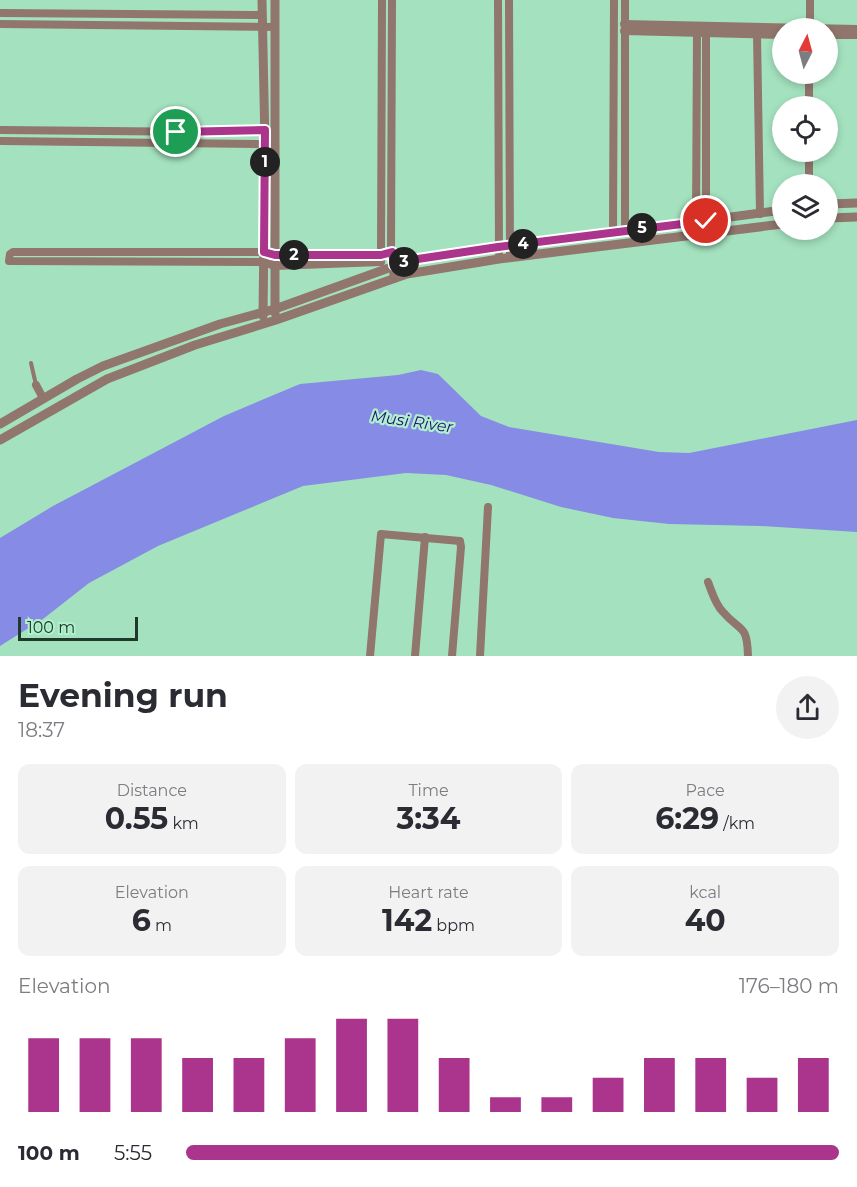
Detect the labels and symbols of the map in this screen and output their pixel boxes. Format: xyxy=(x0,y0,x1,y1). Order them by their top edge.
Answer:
north arrow xyxy=(772,18,838,84)
pin xyxy=(150,106,201,157)
pin: 1 xyxy=(250,147,280,177)
pin xyxy=(680,195,731,246)
pin: 5 xyxy=(627,213,657,243)
pin: 4 xyxy=(508,229,538,259)
pin: 2 xyxy=(279,240,309,270)
pin: 3 xyxy=(389,247,419,277)
water label: Musi River xyxy=(370,406,455,437)
scale bar xyxy=(18,614,138,642)

